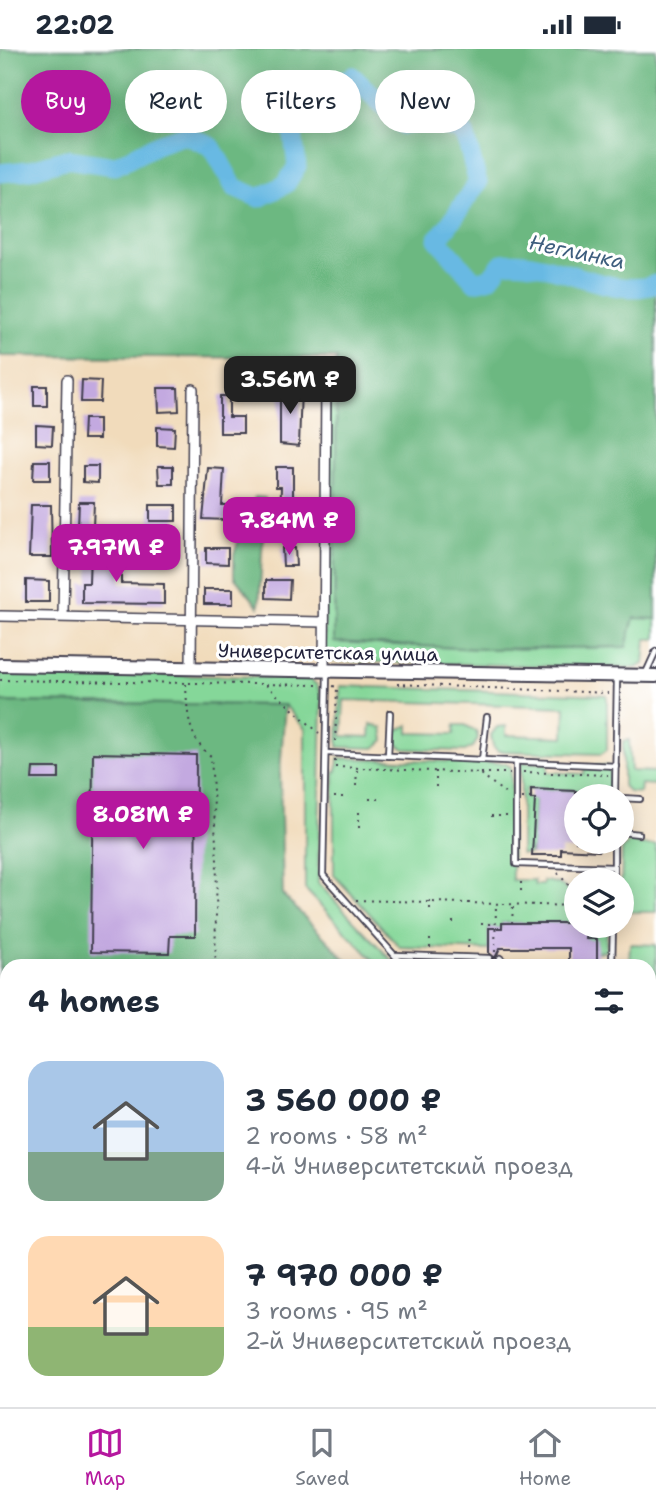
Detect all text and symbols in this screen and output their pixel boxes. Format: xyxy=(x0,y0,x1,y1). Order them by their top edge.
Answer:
text: 22:02 xyxy=(35,7,114,42)
chip: Buy xyxy=(21,70,111,133)
chip: Rent xyxy=(125,70,227,133)
chip: Filters xyxy=(241,70,361,133)
chip: New xyxy=(375,70,475,133)
water label: Неглинка xyxy=(527,228,627,276)
pin: 3.56M ₽ xyxy=(225,357,355,416)
text: 3.56M ₽ xyxy=(240,364,340,394)
pin: 7.84M ₽ xyxy=(224,497,354,557)
text: 7.84M ₽ xyxy=(239,505,339,535)
pin: 7.97M ₽ xyxy=(51,525,181,584)
text: 7.97M ₽ xyxy=(67,532,165,562)
street label: Университетская улица xyxy=(218,638,439,667)
map controls xyxy=(564,784,634,938)
button: locate xyxy=(564,784,634,854)
pin: 8.08M ₽ xyxy=(78,791,208,851)
text: 8.08M ₽ xyxy=(92,799,194,829)
button: layers xyxy=(564,868,634,938)
text: 4 homes xyxy=(28,981,160,1022)
icon: filters xyxy=(590,982,628,1020)
text: 3 560 000 ₽ xyxy=(245,1080,441,1121)
icon: home xyxy=(84,1089,168,1173)
text: 2 rooms · 58 m² xyxy=(245,1121,428,1151)
text: 4-й Университетский проезд xyxy=(245,1151,573,1181)
text: 7 970 000 ₽ xyxy=(245,1255,443,1296)
icon: home xyxy=(84,1264,168,1348)
text: 3 rooms · 95 m² xyxy=(245,1296,428,1326)
text: 2-й Университетский проезд xyxy=(245,1326,571,1356)
tab: Map xyxy=(85,1424,126,1491)
tab: Saved xyxy=(295,1424,349,1491)
tab: Home xyxy=(519,1424,571,1491)

